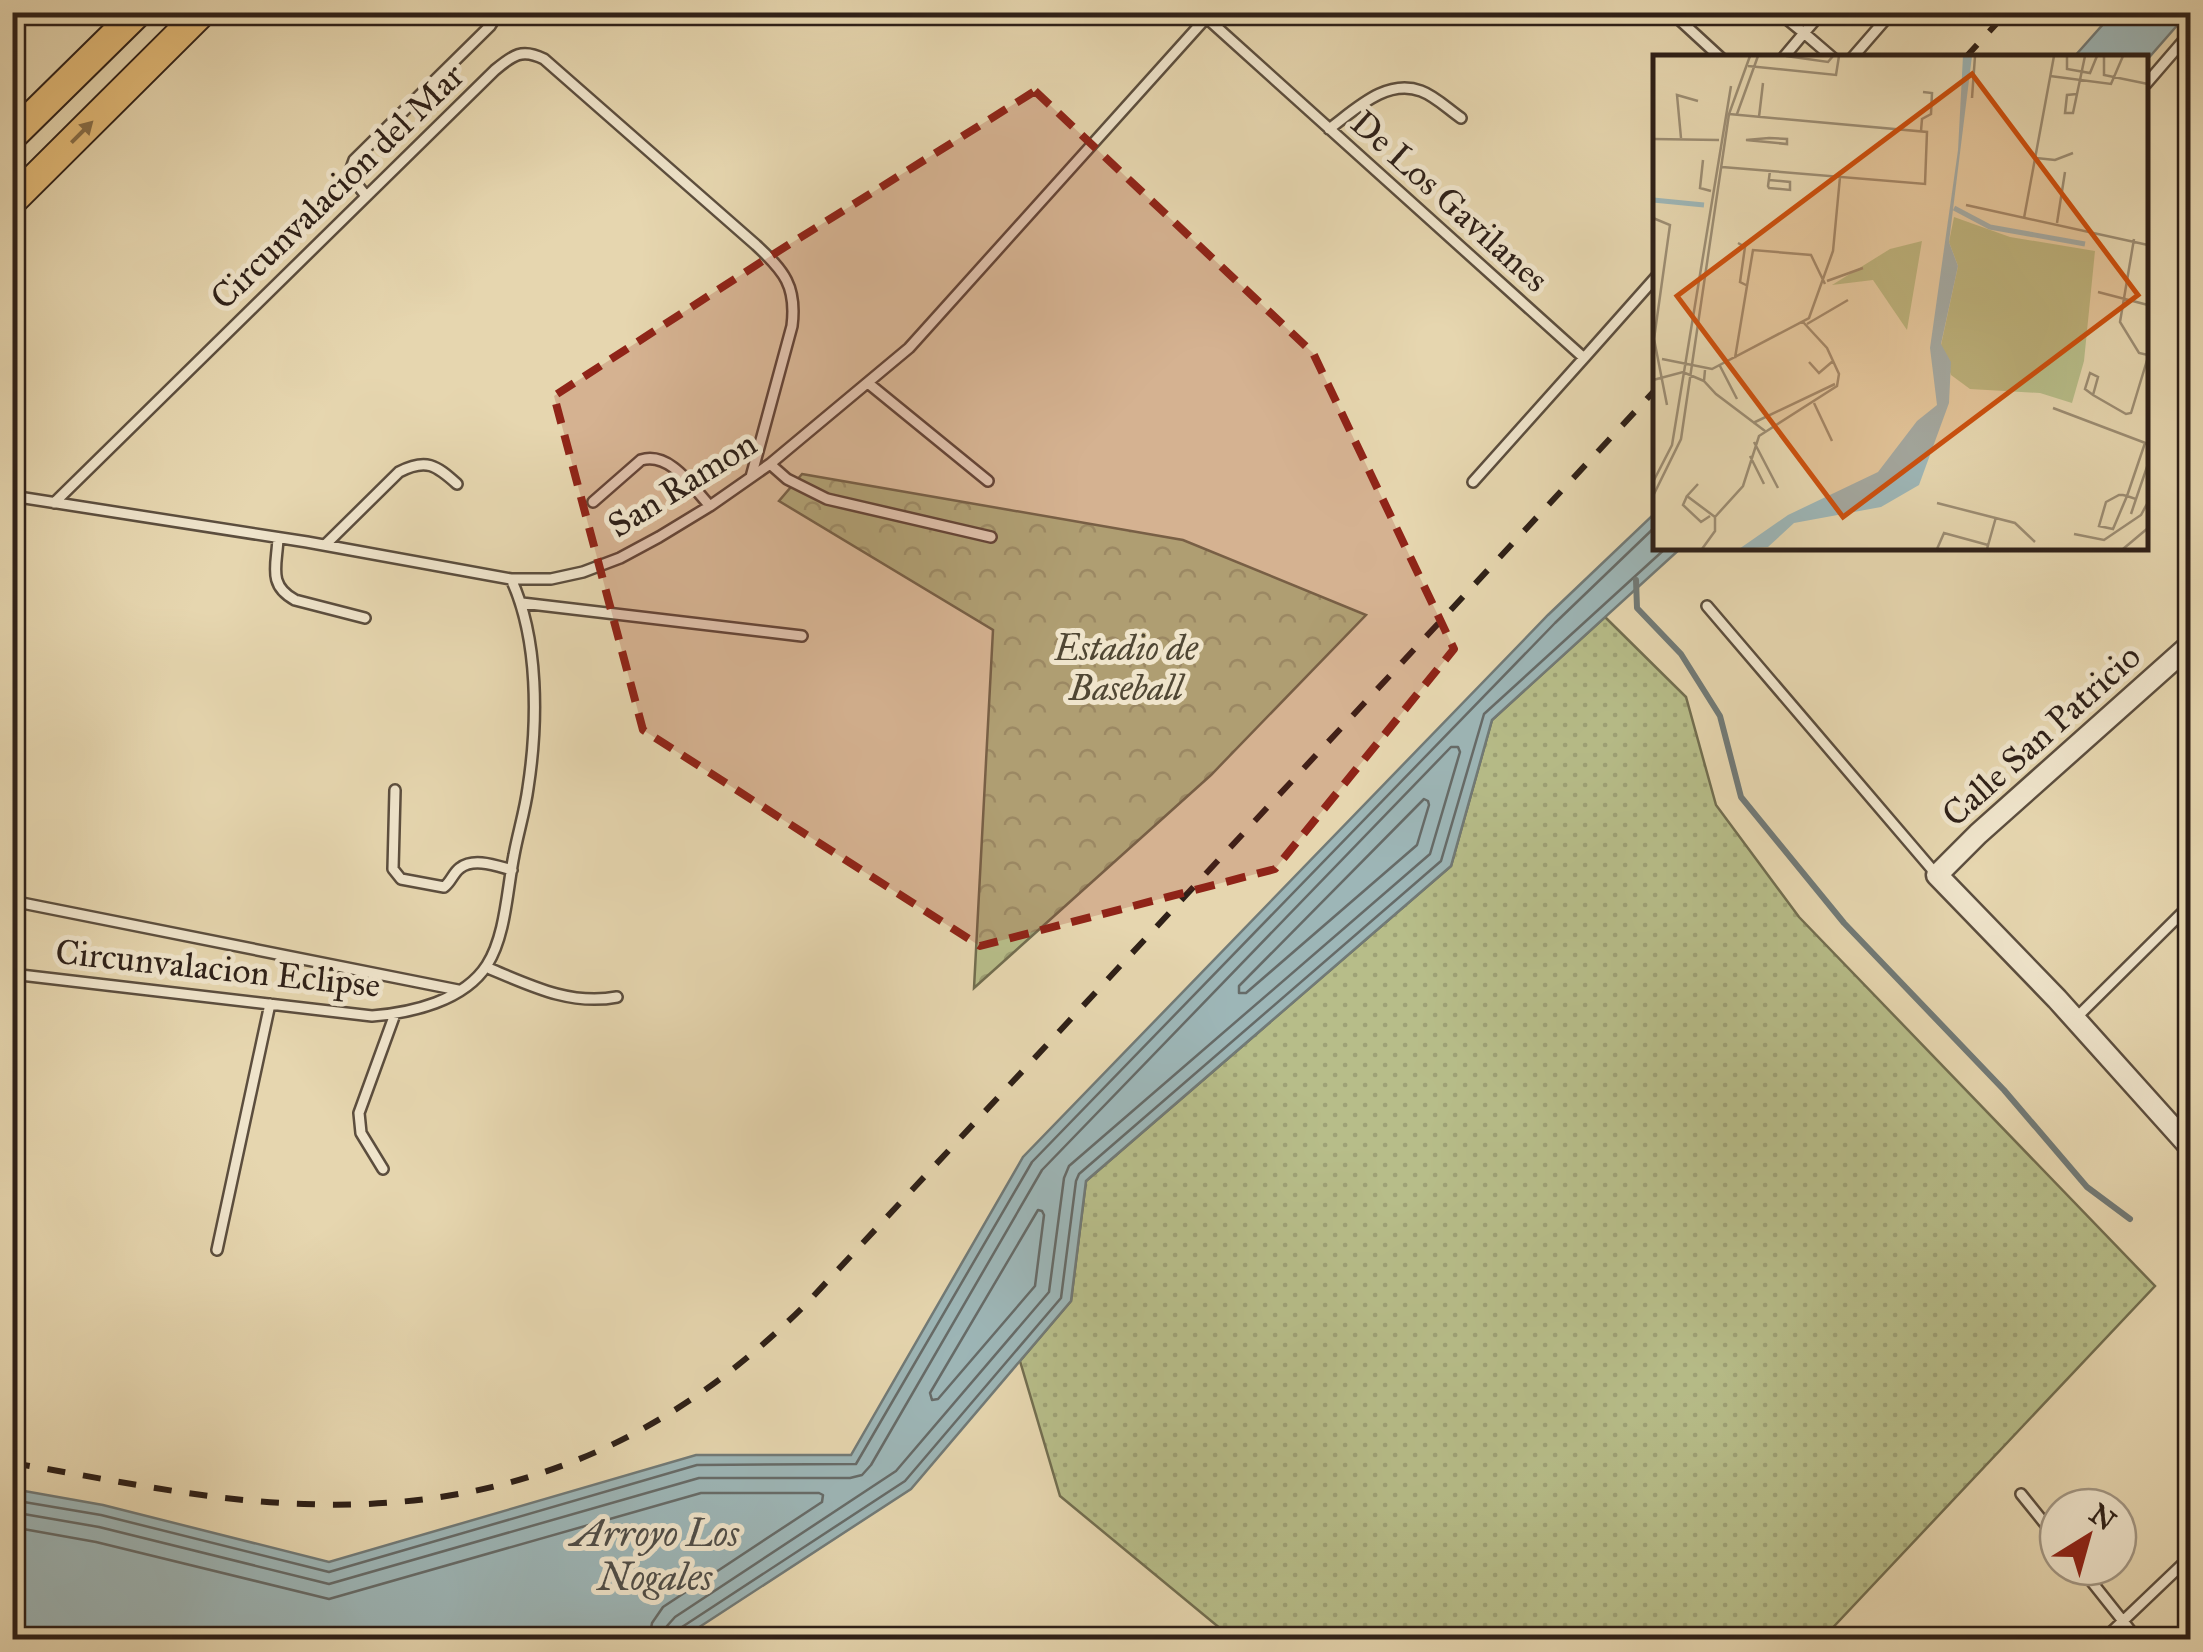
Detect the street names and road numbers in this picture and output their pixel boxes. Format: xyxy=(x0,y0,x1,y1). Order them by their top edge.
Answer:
street label: Circunvalacion del Mar xyxy=(202,54,474,318)
street label: De Los Gavilanes xyxy=(1342,101,1557,301)
street label: San Ramon xyxy=(600,422,764,547)
street label: Calle San Patricio xyxy=(1933,635,2149,836)
street label: Circunvalacion Eclipse xyxy=(53,930,382,1007)

